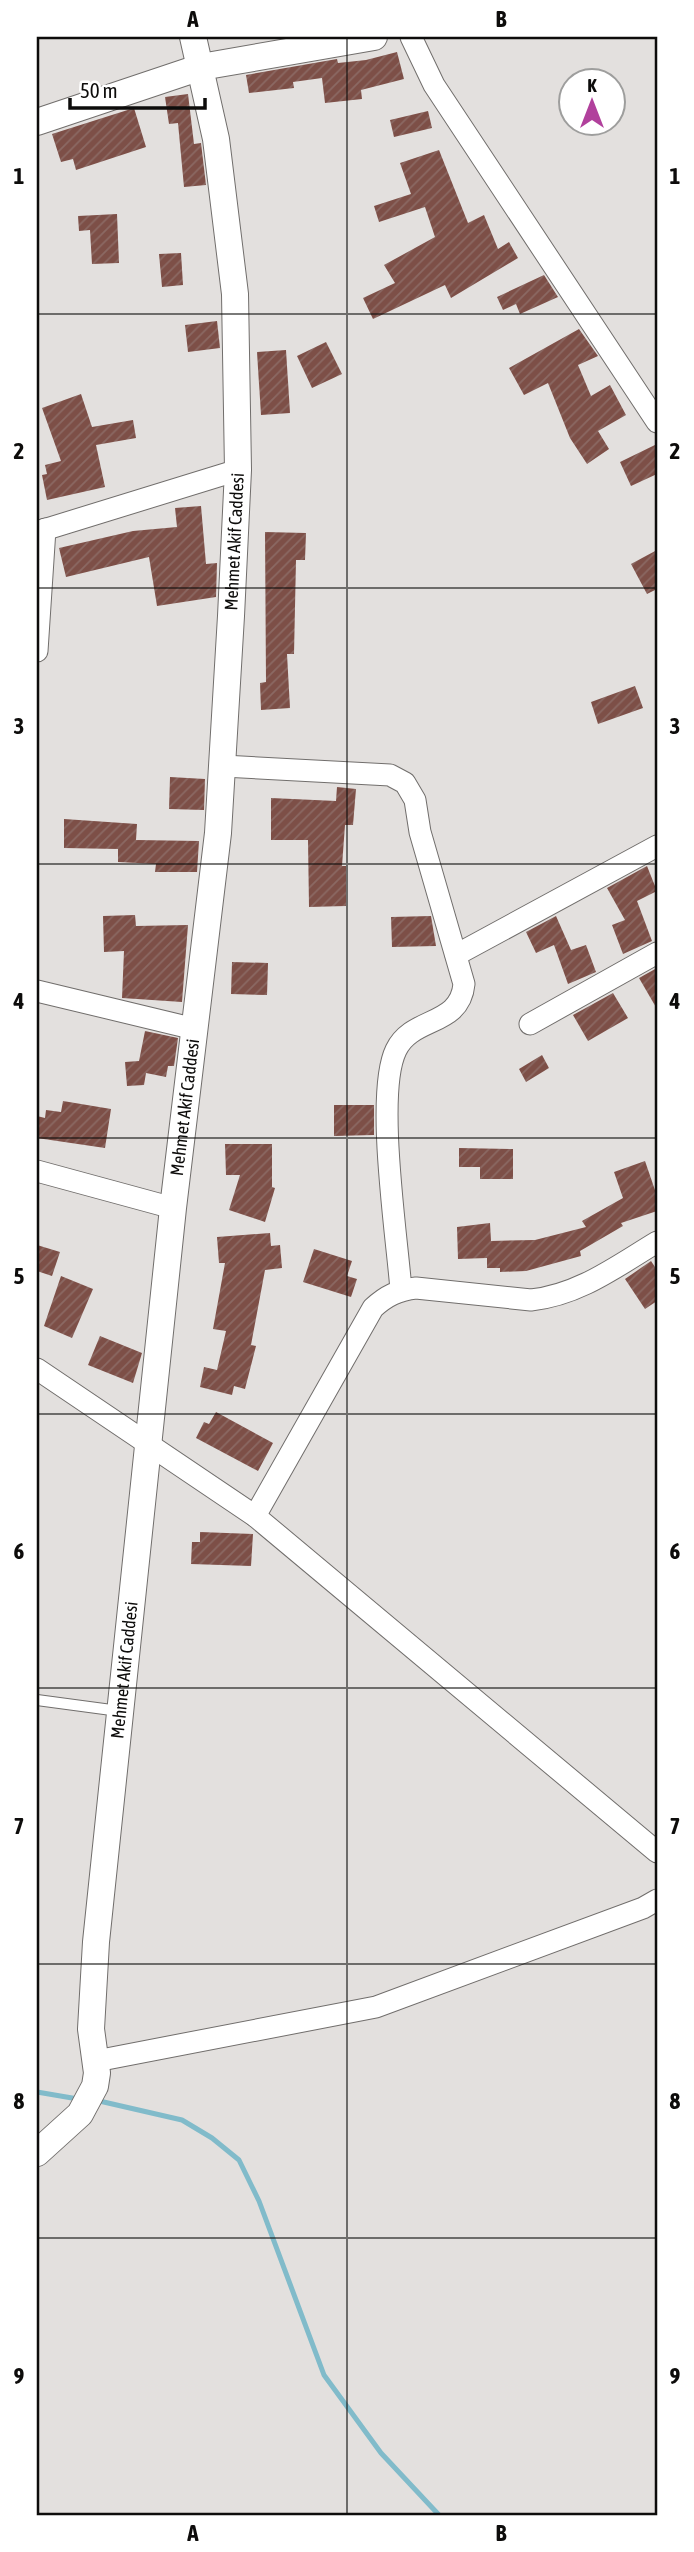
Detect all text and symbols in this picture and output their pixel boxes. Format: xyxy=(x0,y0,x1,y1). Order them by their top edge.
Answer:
text: A xyxy=(186,6,199,32)
text: B xyxy=(496,6,507,32)
scale bar xyxy=(70,66,205,110)
north arrow xyxy=(558,66,628,136)
text: K xyxy=(587,74,597,96)
text: 50 m xyxy=(80,78,118,102)
text: 1 xyxy=(14,163,25,189)
text: 1 xyxy=(670,163,681,189)
text: 2 xyxy=(14,438,24,464)
text: 2 xyxy=(670,438,680,464)
street label: Mehmet Akif Caddesi xyxy=(220,472,248,611)
text: 3 xyxy=(14,713,24,739)
text: 3 xyxy=(670,713,680,739)
text: 4 xyxy=(13,988,25,1014)
text: 4 xyxy=(669,988,681,1014)
street label: Mehmet Akif Caddesi xyxy=(166,1038,203,1177)
text: 5 xyxy=(14,1263,25,1289)
text: 5 xyxy=(670,1263,681,1289)
text: 6 xyxy=(14,1538,25,1564)
text: 6 xyxy=(670,1538,681,1564)
street label: Mehmet Akif Caddesi xyxy=(106,1600,142,1740)
text: 7 xyxy=(14,1813,24,1839)
text: 7 xyxy=(670,1813,680,1839)
text: 8 xyxy=(14,2088,25,2114)
text: 8 xyxy=(670,2088,681,2114)
text: 9 xyxy=(14,2363,25,2389)
text: 9 xyxy=(670,2363,681,2389)
text: A xyxy=(186,2520,199,2546)
text: B xyxy=(496,2520,507,2546)

